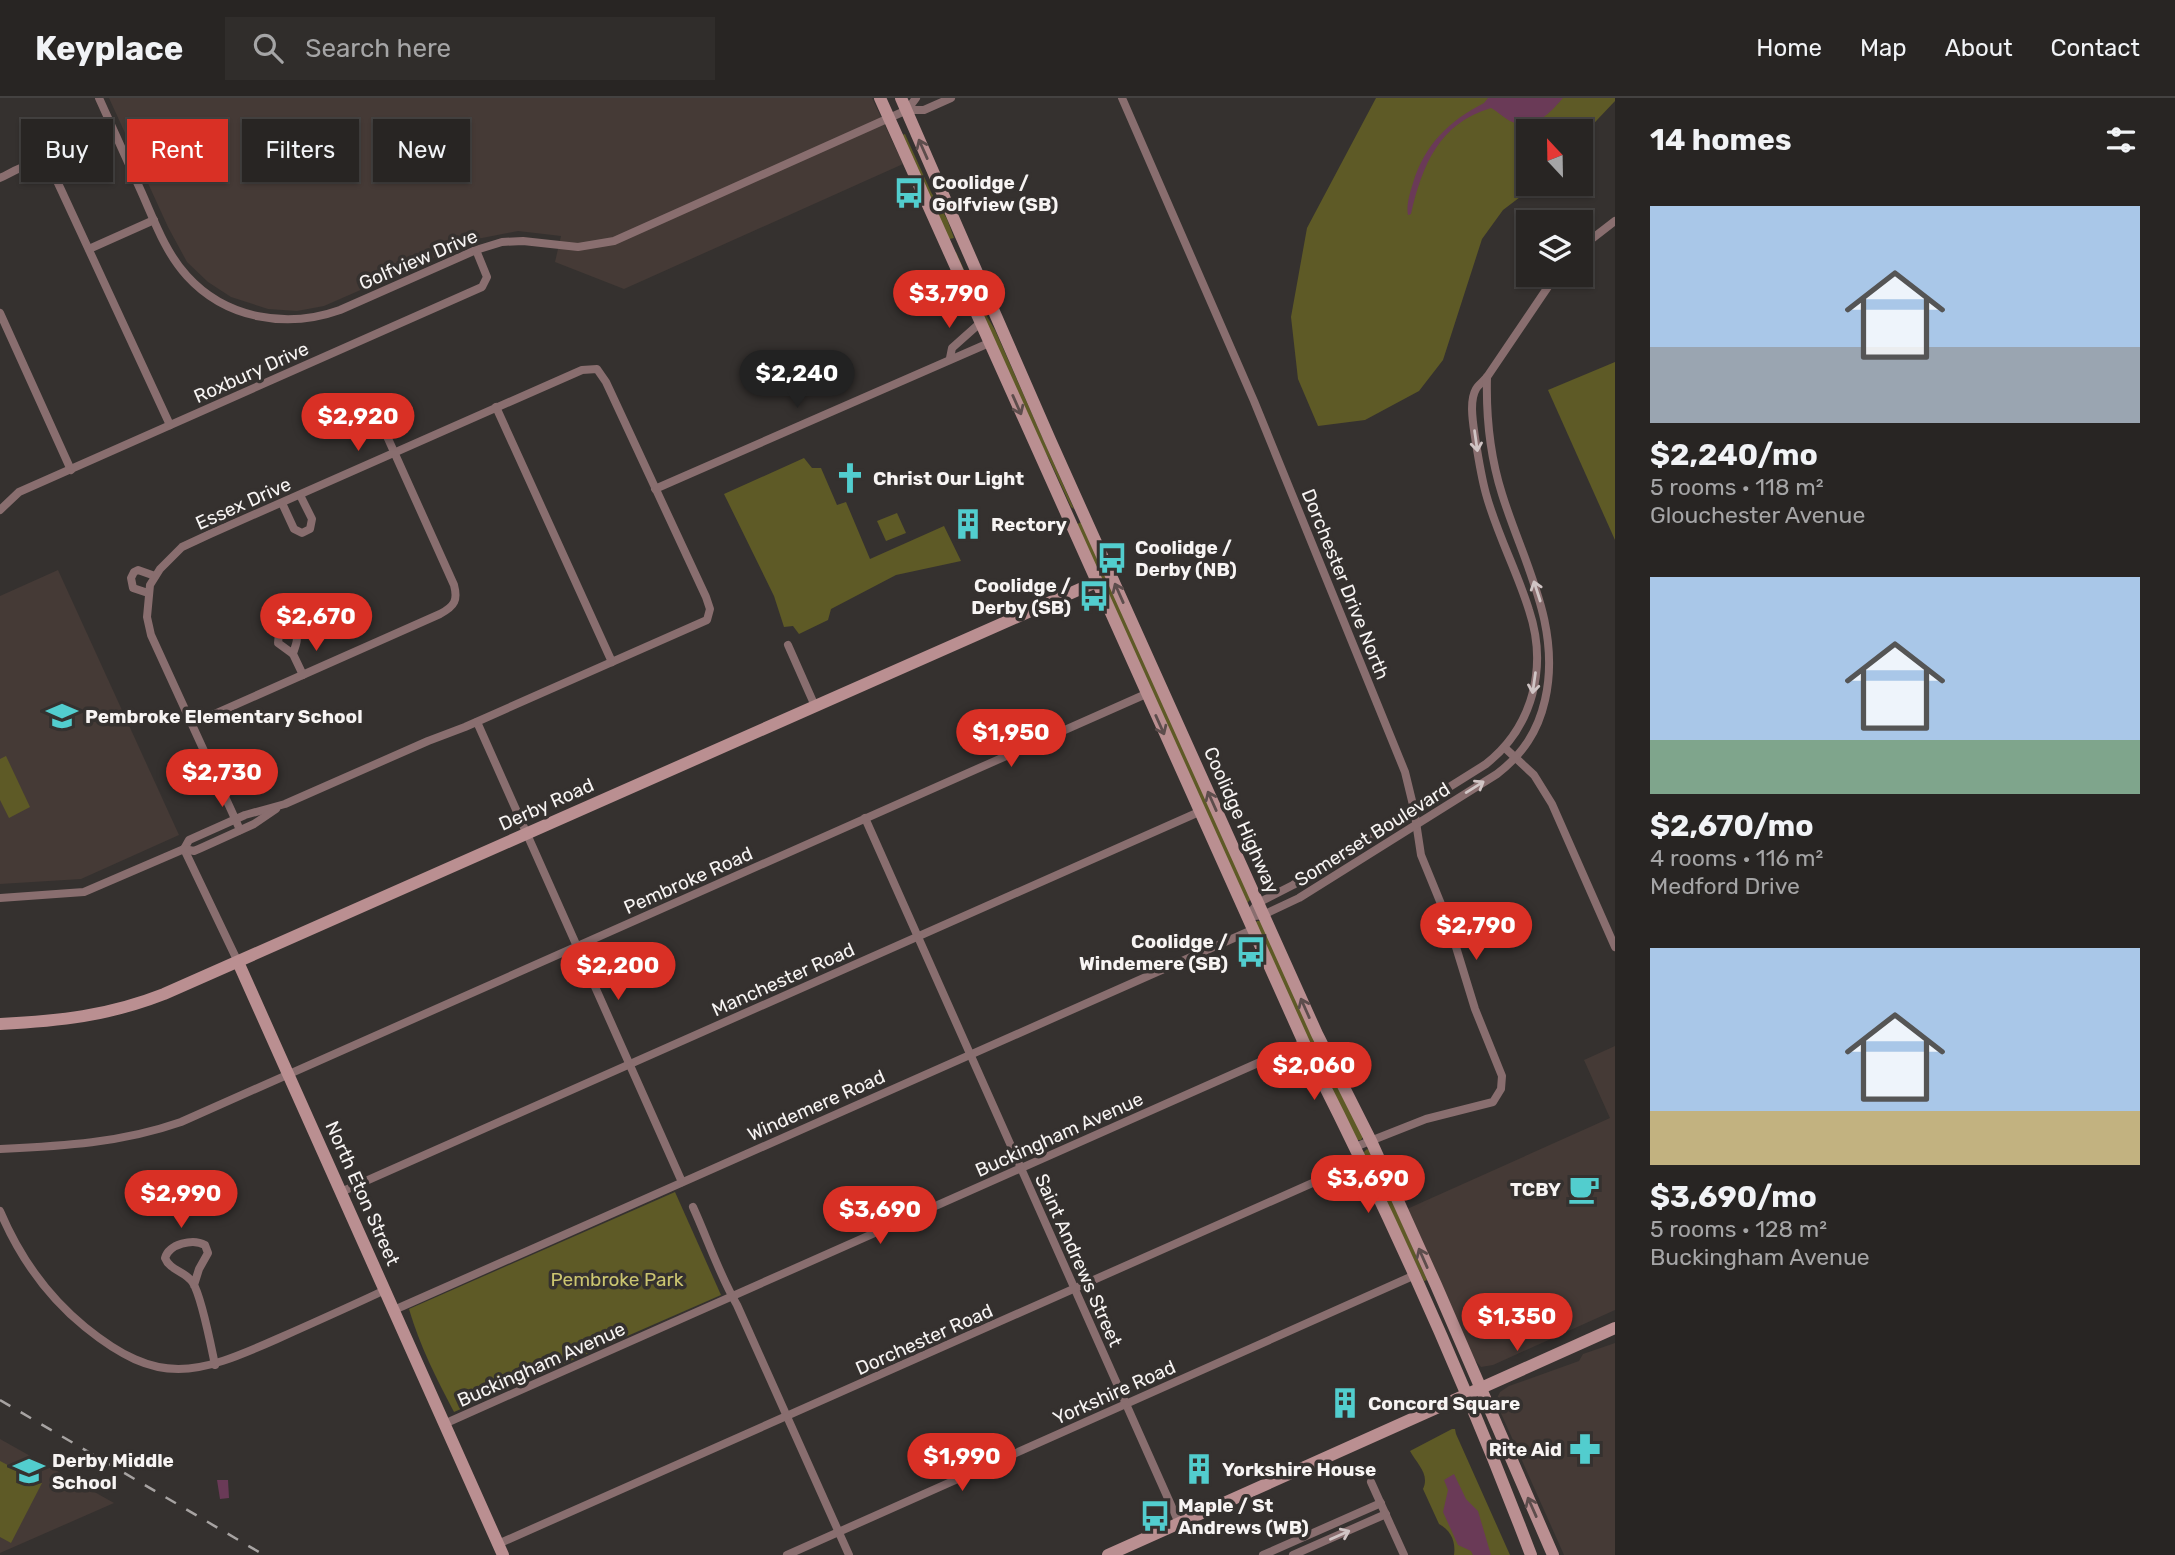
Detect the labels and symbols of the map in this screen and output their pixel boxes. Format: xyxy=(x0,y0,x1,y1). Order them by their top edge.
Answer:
north arrow xyxy=(1516,119,1592,196)
one-way arrow xyxy=(916,139,929,160)
place label: Coolidge / Golfview (SB) xyxy=(932,171,1058,216)
bus stop icon: Coolidge / Golfview (SB) xyxy=(892,176,926,210)
street label: Golfview Drive xyxy=(355,224,481,295)
pin: $3,790 xyxy=(892,271,1006,330)
street label: Roxbury Drive xyxy=(190,337,312,408)
pin: $2,240 xyxy=(740,350,854,410)
pin: $2,920 xyxy=(301,394,415,453)
one-way arrow xyxy=(1011,394,1024,415)
one-way arrow xyxy=(1469,429,1482,451)
church icon: Christ Our Light xyxy=(833,461,867,495)
place label: Christ Our Light xyxy=(873,467,1024,490)
street label: Essex Drive xyxy=(192,472,294,535)
street label: Dorchester Drive North xyxy=(1297,485,1394,683)
building icon: Rectory xyxy=(951,507,985,541)
place label: Rectory xyxy=(991,513,1068,536)
place label: Coolidge / Derby (NB) xyxy=(1135,536,1237,581)
bus stop icon: Coolidge / Derby (NB) xyxy=(1095,541,1129,575)
place label: Coolidge / Derby (SB) xyxy=(971,574,1071,619)
bus stop icon: Coolidge / Derby (SB) xyxy=(1077,579,1111,613)
one-way arrow xyxy=(1530,580,1543,602)
one-way arrow xyxy=(1112,583,1125,604)
pin: $2,670 xyxy=(259,594,373,653)
one-way arrow xyxy=(1527,671,1540,694)
school or university icon: Pembroke Elementary School xyxy=(45,699,79,733)
place label: Pembroke Elementary School xyxy=(85,705,363,728)
pin: $1,950 xyxy=(954,710,1068,769)
one-way arrow xyxy=(1154,713,1167,735)
street label: Coolidge Highway xyxy=(1199,743,1284,897)
pin: $2,730 xyxy=(165,750,279,809)
street label: Derby Road xyxy=(495,773,597,836)
street label: Somerset Boulevard xyxy=(1290,777,1454,892)
one-way arrow xyxy=(1465,780,1484,795)
one-way arrow xyxy=(1205,791,1218,812)
street label: Pembroke Road xyxy=(620,842,756,919)
pin: $2,790 xyxy=(1419,902,1533,962)
place label: Coolidge / Windemere (SB) xyxy=(1079,930,1228,975)
bus stop icon: Coolidge / Windemere (SB) xyxy=(1234,935,1268,969)
street label: Manchester Road xyxy=(708,938,858,1021)
pin: $2,200 xyxy=(561,942,675,1002)
one-way arrow xyxy=(1298,998,1312,1019)
pin: $2,060 xyxy=(1257,1042,1371,1102)
street label: Windemere Road xyxy=(744,1065,889,1146)
street label: Buckingham Avenue xyxy=(972,1087,1147,1182)
street label: North Eton Street xyxy=(320,1117,405,1270)
pin: $3,690 xyxy=(1311,1156,1425,1215)
pin: $2,990 xyxy=(124,1170,238,1230)
street label: Saint Andrews Street xyxy=(1030,1170,1127,1351)
cafe icon: TCBY xyxy=(1567,1172,1601,1206)
place label: TCBY xyxy=(1510,1178,1561,1201)
pin: $3,690 xyxy=(823,1186,937,1246)
one-way arrow xyxy=(1416,1248,1430,1269)
park label: Pembroke Park xyxy=(550,1268,684,1291)
pin: $1,350 xyxy=(1460,1294,1574,1353)
street label: Dorchester Road xyxy=(852,1299,996,1380)
street label: Buckingham Avenue xyxy=(454,1317,629,1412)
street label: Yorkshire Road xyxy=(1049,1355,1179,1430)
building icon: Concord Square xyxy=(1328,1386,1362,1420)
place label: Concord Square xyxy=(1368,1392,1520,1415)
pharmacy icon: Rite Aid xyxy=(1568,1432,1602,1466)
pin: $1,990 xyxy=(905,1434,1019,1493)
place label: Rite Aid xyxy=(1489,1438,1562,1461)
place label: Derby Middle School xyxy=(52,1449,174,1494)
building icon: Yorkshire House xyxy=(1182,1452,1216,1486)
school or university icon: Derby Middle School xyxy=(12,1454,46,1488)
place label: Yorkshire House xyxy=(1222,1458,1376,1481)
place label: Maple / St Andrews (WB) xyxy=(1178,1494,1309,1539)
one-way arrow xyxy=(1525,1497,1538,1518)
bus stop icon: Maple / St Andrews (WB) xyxy=(1138,1499,1172,1533)
one-way arrow xyxy=(1329,1527,1350,1540)

